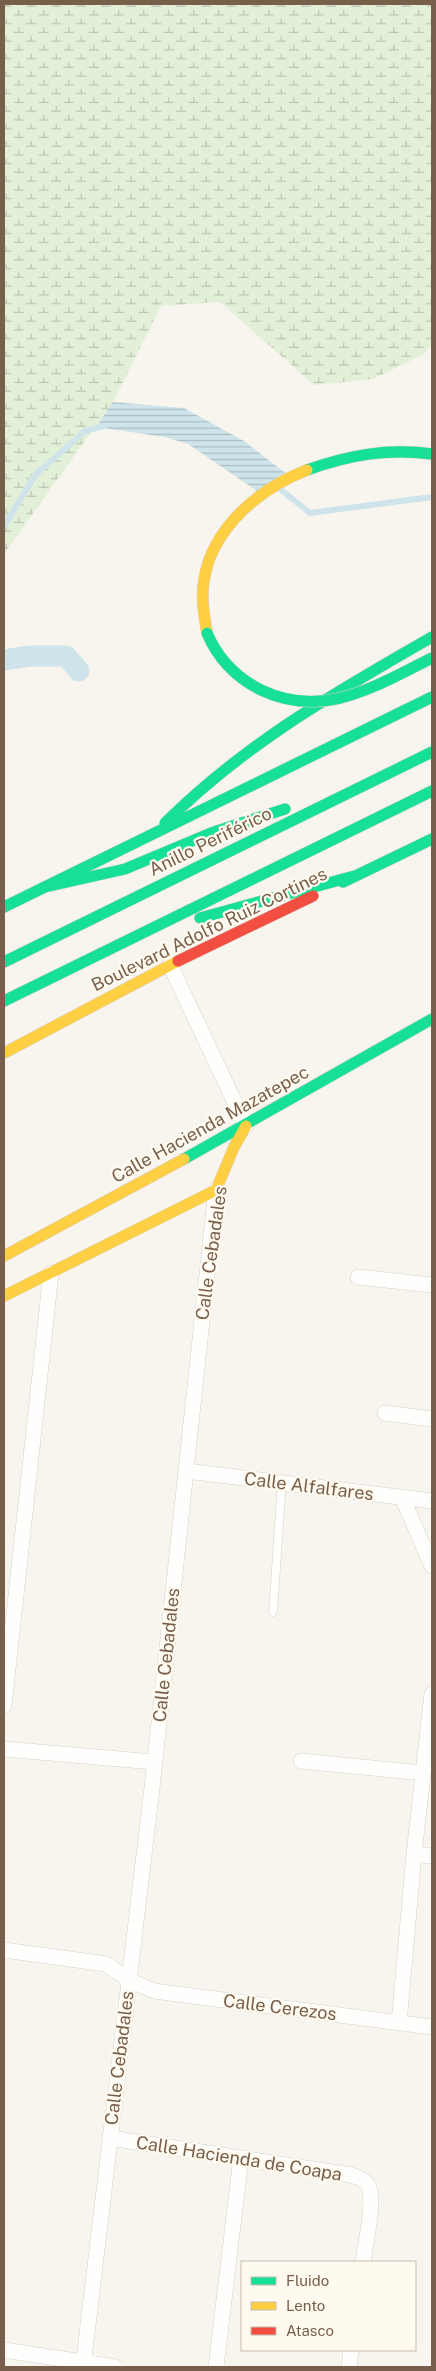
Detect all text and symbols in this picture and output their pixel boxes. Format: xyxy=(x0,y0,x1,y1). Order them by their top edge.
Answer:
street label: Anillo Periférico xyxy=(145,802,275,880)
street label: Boulevard Adolfo Ruiz Cortines xyxy=(88,863,330,995)
street label: Calle Hacienda Mazatepec xyxy=(108,1061,312,1187)
street label: Calle Cebadales xyxy=(191,1185,231,1321)
street label: Calle Alfalfares xyxy=(243,1468,375,1504)
street label: Calle Cebadales xyxy=(149,1587,183,1723)
street label: Calle Cebadales xyxy=(100,1990,138,2126)
street label: Calle Cerezos xyxy=(222,1990,338,2024)
street label: Calle Hacienda de Coapa xyxy=(135,2131,343,2185)
legend xyxy=(241,2261,416,2351)
text: Fluido xyxy=(286,2272,329,2289)
text: Lento xyxy=(286,2297,325,2314)
text: Atasco xyxy=(286,2322,334,2339)

